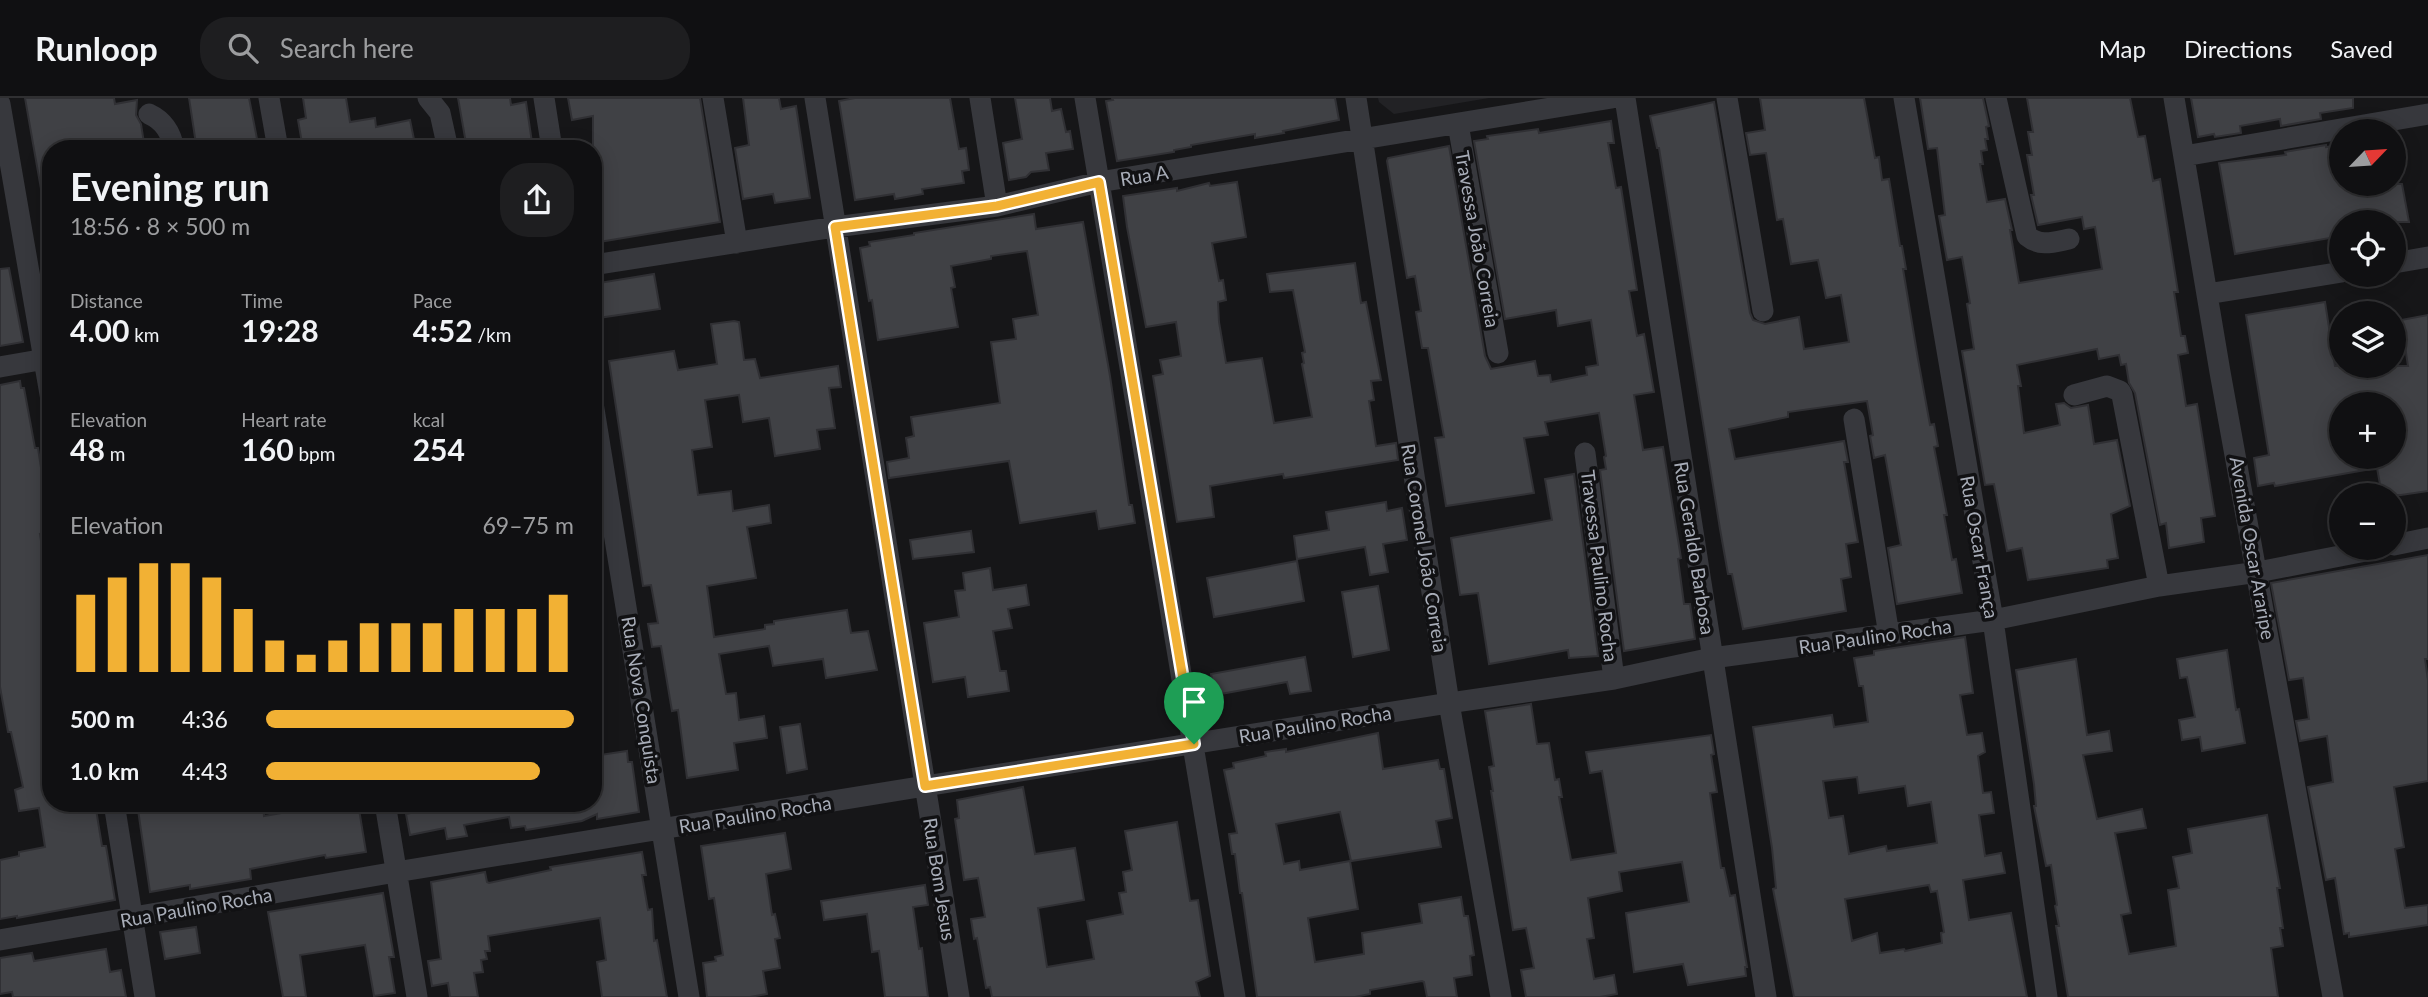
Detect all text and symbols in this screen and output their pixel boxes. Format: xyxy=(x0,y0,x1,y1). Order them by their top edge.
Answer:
search box xyxy=(200,17,690,80)
text: Runloop xyxy=(35,28,158,68)
icon: search xyxy=(224,29,262,67)
text: Search here xyxy=(280,32,414,64)
text: Map xyxy=(2099,34,2146,63)
text: Directions xyxy=(2184,34,2292,63)
text: Saved xyxy=(2330,34,2393,63)
north arrow xyxy=(2329,119,2406,196)
map controls xyxy=(2329,119,2406,560)
street label: Travessa João Correia xyxy=(1451,149,1505,329)
street label: Rua A xyxy=(1118,160,1170,190)
text: Evening run xyxy=(70,163,270,209)
button: share xyxy=(500,163,574,237)
button: locate xyxy=(2329,210,2406,287)
text: 18:56 · 8 × 500 m xyxy=(70,212,250,240)
text: Distance xyxy=(70,289,143,312)
text: Time xyxy=(241,289,283,312)
text: Pace xyxy=(413,289,452,312)
button: layers xyxy=(2329,301,2406,378)
text: 4.00 xyxy=(70,312,129,348)
text: 19:28 xyxy=(241,312,319,348)
text: 4:52 xyxy=(413,312,473,348)
text: km xyxy=(129,323,159,346)
text: /km xyxy=(473,323,511,346)
button: + xyxy=(2329,392,2406,469)
text: Elevation xyxy=(70,408,147,431)
text: Heart rate xyxy=(241,408,327,431)
text: kcal xyxy=(413,408,445,431)
text: 48 xyxy=(70,431,105,467)
text: 160 xyxy=(241,431,294,467)
text: 254 xyxy=(413,431,465,467)
text: m xyxy=(105,442,125,465)
text: bpm xyxy=(294,442,335,465)
street label: Rua Coronel João Correia xyxy=(1397,442,1453,654)
street label: Avenida Oscar Araripe xyxy=(2226,455,2280,641)
street label: Rua Geraldo Barbosa xyxy=(1670,460,1720,636)
street label: Travessa Paulino Rocha xyxy=(1577,469,1623,663)
street label: Rua Oscar França xyxy=(1956,474,2004,620)
button: − xyxy=(2329,483,2406,560)
text: Elevation xyxy=(70,511,163,539)
text: 69–75 m xyxy=(482,511,574,539)
street label: Rua Paulino Rocha xyxy=(1797,614,1953,658)
street label: Rua Nova Conquista xyxy=(617,615,667,785)
pin xyxy=(1164,672,1224,744)
icon: arrive xyxy=(1175,683,1213,721)
street label: Rua Paulino Rocha xyxy=(1237,701,1393,747)
text: 500 m xyxy=(70,705,135,733)
text: 4:36 xyxy=(182,705,228,733)
text: 1.0 km xyxy=(70,757,139,785)
text: 4:43 xyxy=(182,757,228,785)
street label: Rua Paulino Rocha xyxy=(677,791,833,837)
street label: Rua Bom Jesus xyxy=(919,816,961,942)
street label: Rua Paulino Rocha xyxy=(118,882,274,932)

